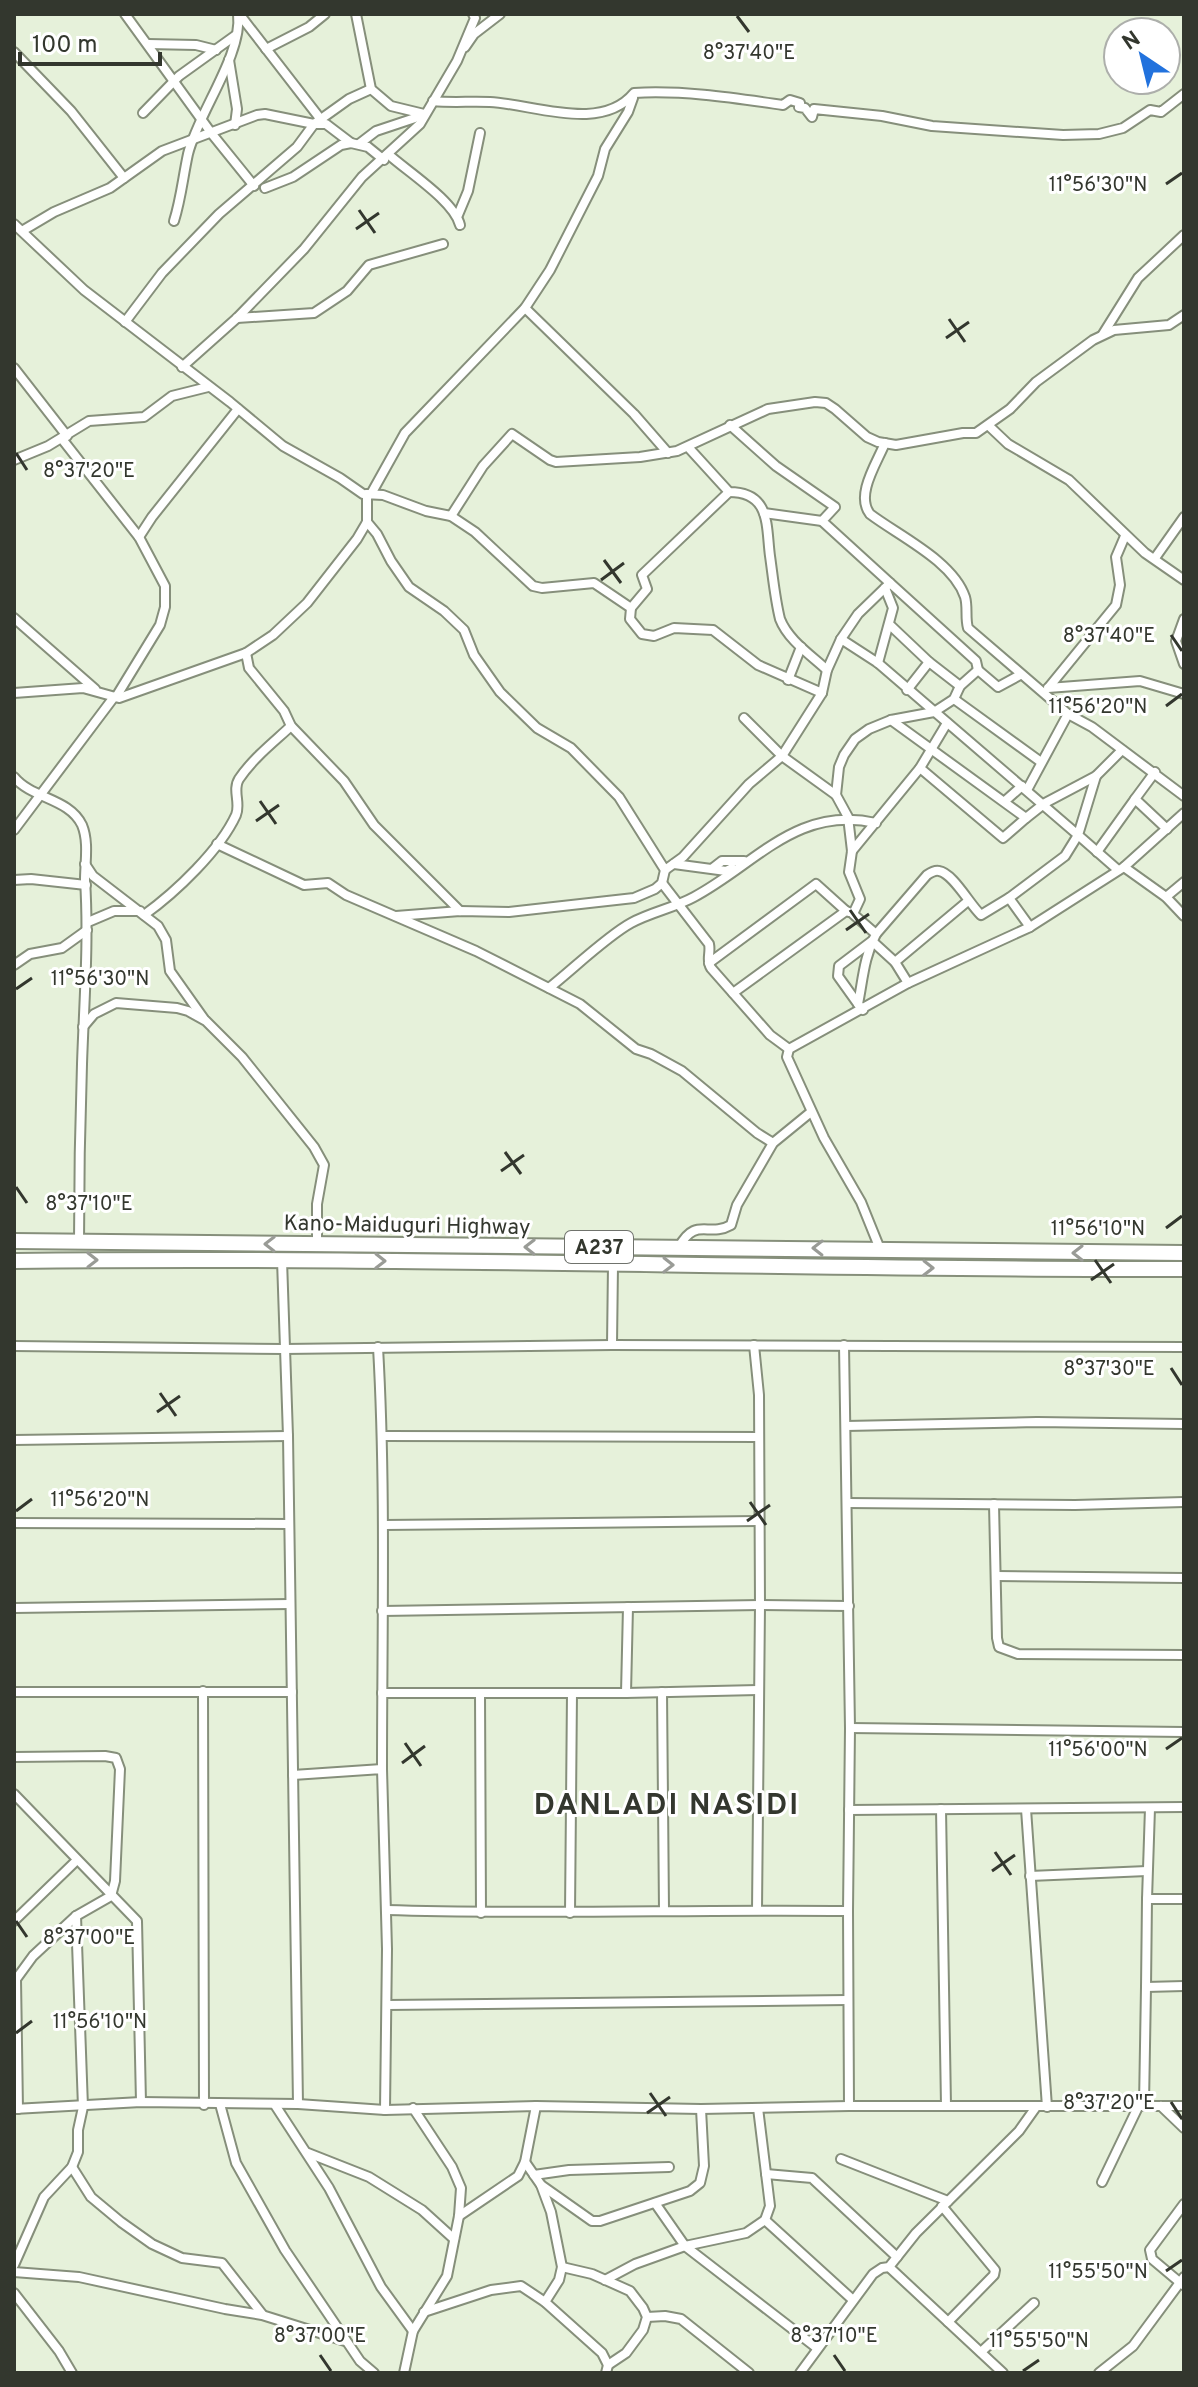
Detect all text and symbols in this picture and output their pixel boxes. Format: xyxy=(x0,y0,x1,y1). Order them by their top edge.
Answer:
scale bar xyxy=(20,16,160,66)
north arrow xyxy=(1102,16,1182,96)
text: N xyxy=(1118,26,1146,57)
text: 100 m xyxy=(32,31,98,61)
text: 8°37'40"E xyxy=(703,41,795,67)
text: 11°56'30"N xyxy=(1049,173,1147,199)
text: 8°37'20"E xyxy=(43,459,135,485)
text: 8°37'40"E xyxy=(1063,624,1155,650)
text: 11°56'20"N xyxy=(1048,695,1148,721)
text: 11°56'30"N xyxy=(51,967,149,993)
text: 8°37'10"E xyxy=(45,1192,133,1218)
street label: Kano-Maiduguri Highway xyxy=(283,1211,531,1242)
text: 11°56'10"N xyxy=(1051,1217,1145,1243)
road number: A237 xyxy=(565,1231,633,1263)
one-way arrow xyxy=(263,1236,276,1253)
one-way arrow xyxy=(523,1239,536,1256)
one-way arrow xyxy=(811,1239,824,1257)
one-way arrow xyxy=(1071,1244,1084,1262)
one-way arrow xyxy=(86,1251,99,1269)
one-way arrow xyxy=(374,1253,387,1270)
one-way arrow xyxy=(662,1257,675,1274)
one-way arrow xyxy=(922,1259,935,1277)
text: 8°37'30"E xyxy=(1063,1357,1155,1383)
text: 11°56'20"N xyxy=(50,1488,150,1514)
text: 11°56'00"N xyxy=(1048,1738,1148,1764)
district label: DANLADI NASIDI xyxy=(534,1788,800,1825)
text: 8°37'00"E xyxy=(43,1926,135,1952)
text: 11°56'10"N xyxy=(53,2010,147,2036)
text: 8°37'20"E xyxy=(1063,2091,1155,2117)
text: 11°55'50"N xyxy=(1048,2260,1148,2286)
text: 8°37'00"E xyxy=(274,2324,366,2350)
text: 8°37'10"E xyxy=(790,2324,878,2350)
text: 11°55'50"N xyxy=(989,2329,1089,2355)

